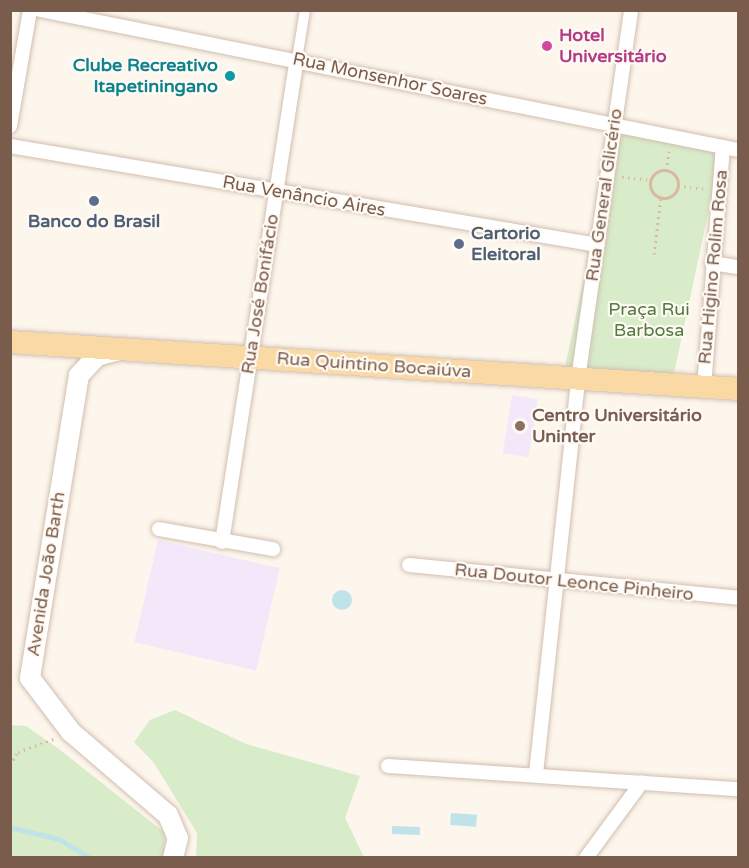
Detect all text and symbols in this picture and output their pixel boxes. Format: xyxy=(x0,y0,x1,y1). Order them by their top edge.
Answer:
place label: Hotel Universitário xyxy=(559,25,667,68)
marker: Hotel Universitário xyxy=(540,39,554,53)
street label: Rua Monsenhor Soares xyxy=(291,48,489,110)
place label: Clube Recreativo Itapetiningano xyxy=(73,55,218,98)
marker: Clube Recreativo Itapetiningano xyxy=(223,69,237,83)
street label: Rua General Glicério xyxy=(581,107,627,283)
street label: Rua Higino Rolim Rosa xyxy=(694,169,732,365)
street label: Rua Venâncio Aires xyxy=(221,171,387,221)
marker: Banco do Brasil xyxy=(87,194,101,208)
place label: Banco do Brasil xyxy=(28,210,160,232)
street label: Rua José Bonifácio xyxy=(237,212,283,376)
place label: Cartorio Eleitoral xyxy=(471,223,541,266)
marker: Cartorio Eleitoral xyxy=(452,237,466,251)
park label: Praça Rui Barbosa xyxy=(608,299,690,342)
street label: Rua Quintino Bocaiúva xyxy=(276,347,472,383)
place label: Centro Universitário Uninter xyxy=(532,405,702,448)
marker: Centro Universitário Uninter xyxy=(513,419,527,433)
street label: Avenida João Barth xyxy=(22,490,70,658)
street label: Rua Doutor Leonce Pinheiro xyxy=(453,559,695,605)

